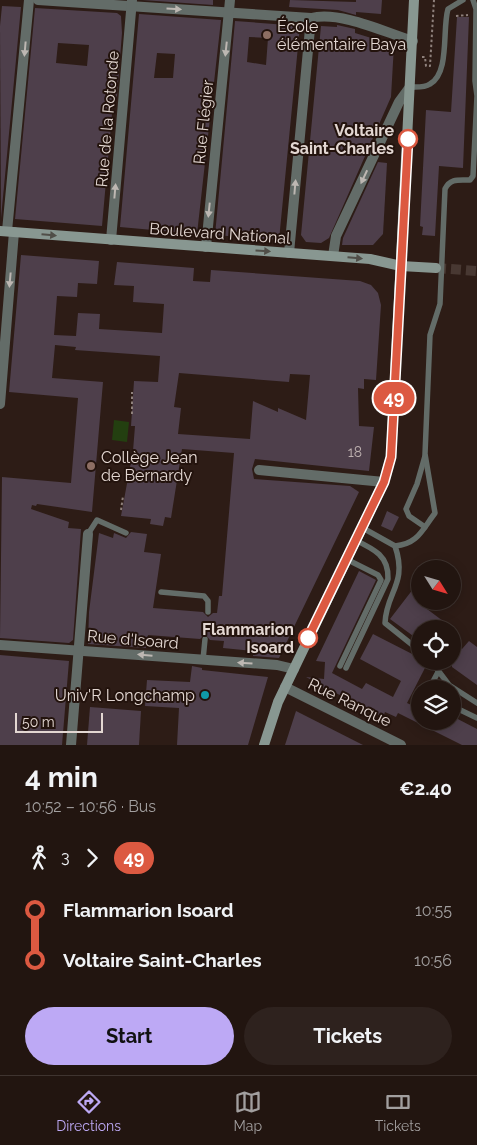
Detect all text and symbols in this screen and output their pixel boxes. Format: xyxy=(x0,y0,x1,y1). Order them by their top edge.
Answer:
one-way arrow xyxy=(167,6,183,14)
place label: École élémentaire Baya xyxy=(277,16,406,54)
marker: École élémentaire Baya xyxy=(261,29,273,41)
one-way arrow xyxy=(20,41,28,57)
one-way arrow xyxy=(221,41,229,57)
street label: Rue de la Rotonde xyxy=(92,50,123,188)
street label: Rue Flégier xyxy=(190,78,217,165)
place label: Voltaire Saint-Charles xyxy=(290,121,394,158)
marker: Voltaire Saint-Charles xyxy=(398,129,418,149)
one-way arrow xyxy=(360,169,368,184)
one-way arrow xyxy=(292,179,300,195)
one-way arrow xyxy=(112,183,120,199)
one-way arrow xyxy=(205,202,213,218)
street label: Boulevard National xyxy=(149,219,292,248)
one-way arrow xyxy=(41,231,57,239)
one-way arrow xyxy=(255,247,271,255)
one-way arrow xyxy=(347,254,363,262)
one-way arrow xyxy=(6,273,14,289)
line badge: 49 xyxy=(372,382,416,414)
text: 49 xyxy=(384,387,404,408)
house number: 18 xyxy=(348,444,362,460)
place label: Collège Jean de Bernardy xyxy=(101,448,198,485)
marker: Collège Jean de Bernardy xyxy=(85,460,97,472)
north arrow xyxy=(411,560,461,610)
map controls xyxy=(411,560,461,730)
place label: Flammarion Isoard xyxy=(202,620,294,657)
button: locate xyxy=(411,620,461,670)
street label: Rue d'Isoard xyxy=(86,626,179,653)
marker: Flammarion Isoard xyxy=(298,628,318,648)
one-way arrow xyxy=(137,651,153,659)
one-way arrow xyxy=(237,659,253,667)
street label: Rue Ranque xyxy=(305,674,395,731)
button: layers xyxy=(411,680,461,730)
place label: Univ'R Longchamp xyxy=(55,686,195,705)
marker: Univ'R Longchamp xyxy=(199,689,211,701)
scale bar xyxy=(15,710,102,733)
text: 50 m xyxy=(22,714,55,730)
text: 4 min xyxy=(25,761,98,794)
text: €2.40 xyxy=(399,777,452,799)
text: 10:52 – 10:56 · Bus xyxy=(25,797,156,816)
icon: walk xyxy=(25,844,53,872)
icon: forward xyxy=(78,844,106,872)
text: 49 xyxy=(124,847,144,868)
text: 3 xyxy=(61,848,70,867)
text: Flammarion Isoard xyxy=(63,899,234,921)
text: 10:55 xyxy=(415,901,452,920)
text: Voltaire Saint-Charles xyxy=(63,949,262,971)
text: 10:56 xyxy=(414,951,452,970)
button: Start xyxy=(25,1007,234,1065)
button: Tickets xyxy=(244,1007,452,1065)
tab: Directions xyxy=(56,1088,121,1134)
tab: Map xyxy=(234,1088,262,1134)
tab: Tickets xyxy=(375,1088,421,1134)

